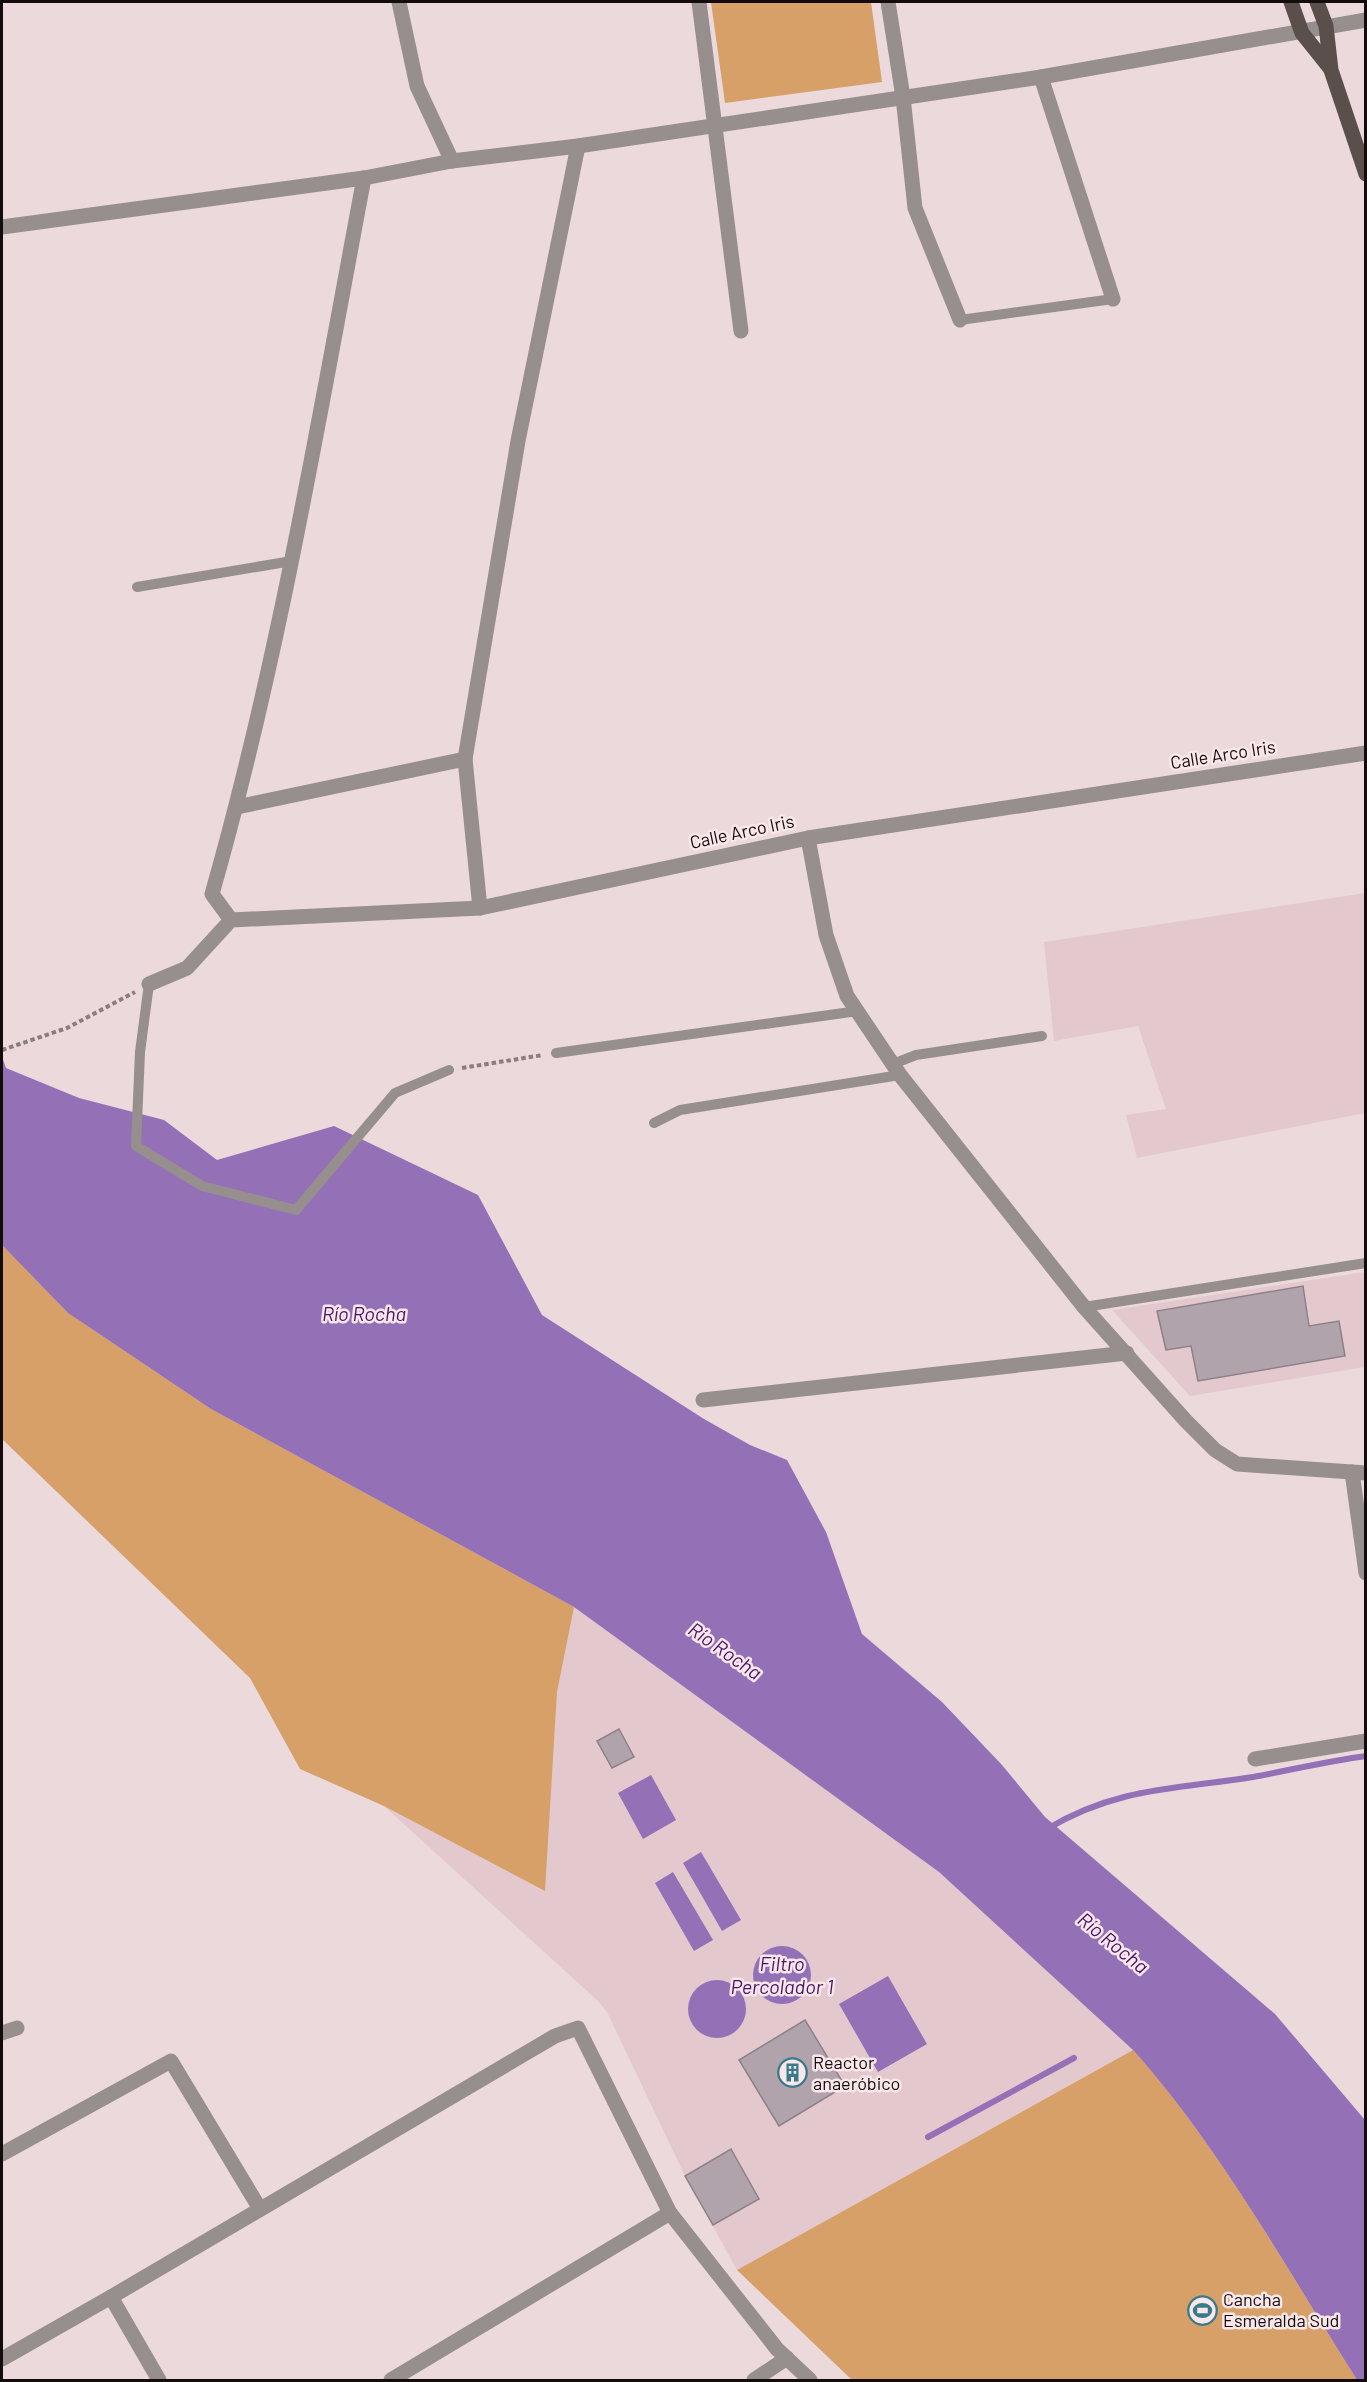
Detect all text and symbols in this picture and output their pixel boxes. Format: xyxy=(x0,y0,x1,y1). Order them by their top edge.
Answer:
street label: Calle Arco Iris xyxy=(1169,735,1277,773)
street label: Calle Arco Iris xyxy=(688,809,796,853)
water label: Río Rocha xyxy=(322,1301,406,1325)
water label: Río Rocha xyxy=(684,1616,767,1684)
water label: Río Rocha xyxy=(1073,1906,1154,1978)
water label: Filtro Percolador 1 xyxy=(731,1951,834,1998)
place label: Reactor anaeróbico xyxy=(813,2051,900,2094)
building icon: Reactor anaeróbico xyxy=(776,2057,808,2089)
place label: Cancha Esmeralda Sud xyxy=(1223,2288,1339,2331)
sports icon: Cancha Esmeralda Sud xyxy=(1186,2294,1218,2326)

